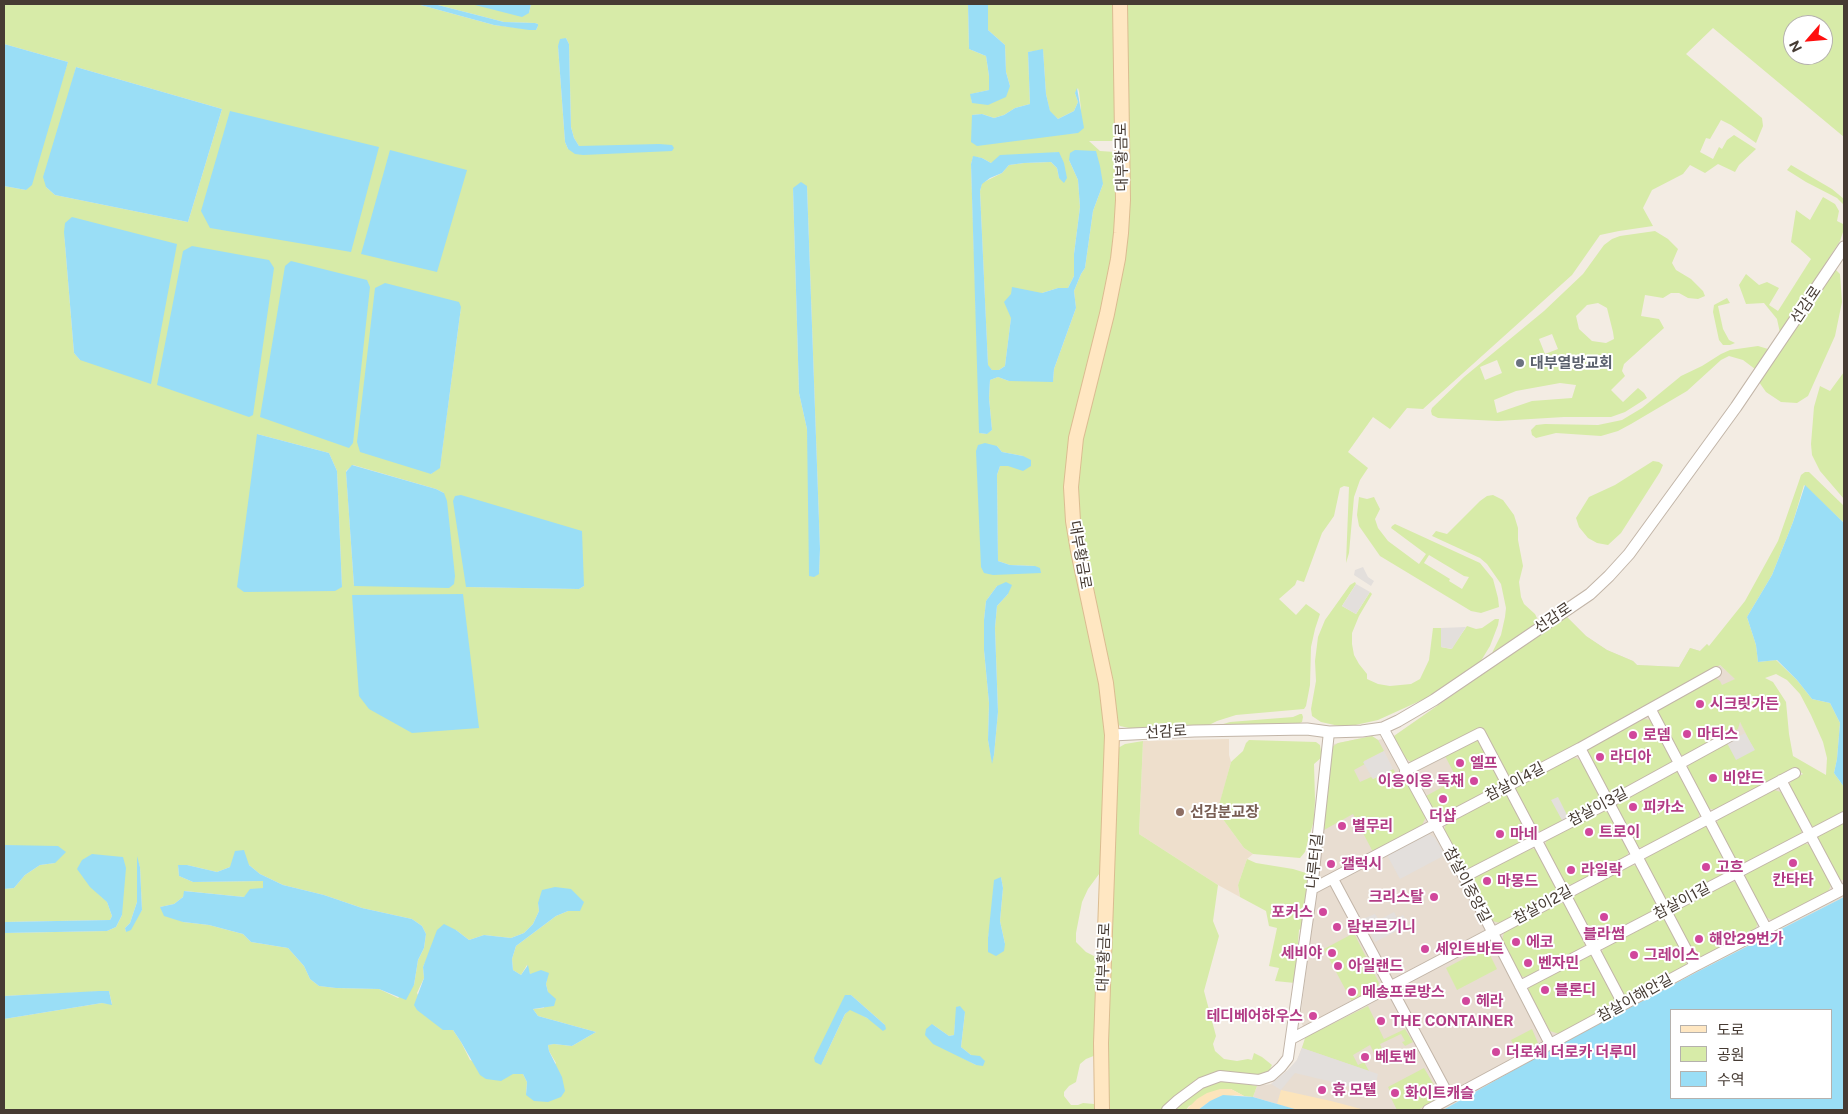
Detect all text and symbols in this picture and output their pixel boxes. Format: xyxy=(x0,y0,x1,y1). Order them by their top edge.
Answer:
north arrow xyxy=(1783,15,1833,65)
text: N xyxy=(1786,38,1805,55)
street label: 대부황금로 xyxy=(1112,122,1132,192)
street label: 선감로 xyxy=(1787,283,1825,327)
place label: 대부열방교회 xyxy=(1530,354,1613,372)
marker: 대부열방교회 xyxy=(1514,357,1526,369)
street label: 대부황금로 xyxy=(1065,519,1095,591)
street label: 선감로 xyxy=(1531,599,1575,637)
place label: 시크릿가든 xyxy=(1710,695,1779,713)
marker: 시크릿가든 xyxy=(1694,698,1706,710)
street label: 선감로 xyxy=(1145,722,1187,742)
place label: 마티스 xyxy=(1697,725,1738,743)
place label: 로뎀 xyxy=(1643,726,1671,744)
marker: 마티스 xyxy=(1681,728,1693,740)
marker: 로뎀 xyxy=(1627,729,1639,741)
place label: 라디아 xyxy=(1610,748,1651,766)
marker: 라디아 xyxy=(1594,751,1606,763)
place label: 엘프 xyxy=(1470,754,1498,772)
marker: 엘프 xyxy=(1454,757,1466,769)
street label: 참살이4길 xyxy=(1482,759,1548,805)
place label: 비얀드 xyxy=(1723,769,1764,787)
place label: 이응이응 독채 xyxy=(1378,772,1464,790)
marker: 비얀드 xyxy=(1707,772,1719,784)
marker: 이응이응 독채 xyxy=(1468,775,1480,787)
street label: 참살이3길 xyxy=(1565,784,1631,830)
marker: 더샵 xyxy=(1437,793,1449,805)
place label: 피카소 xyxy=(1643,798,1684,816)
marker: 피카소 xyxy=(1627,801,1639,813)
place label: 선감분교장 xyxy=(1190,803,1259,821)
marker: 선감분교장 xyxy=(1174,806,1186,818)
place label: 더샵 xyxy=(1429,807,1457,825)
place label: 별무리 xyxy=(1352,817,1393,835)
marker: 별무리 xyxy=(1336,820,1348,832)
place label: 트로이 xyxy=(1599,823,1640,841)
place label: 마네 xyxy=(1510,825,1538,843)
marker: 트로이 xyxy=(1583,826,1595,838)
marker: 마네 xyxy=(1494,828,1506,840)
street label: 나루터길 xyxy=(1303,833,1327,889)
street label: 참살이중앙길 xyxy=(1440,844,1494,926)
place label: 갤럭시 xyxy=(1341,855,1382,873)
marker: 칸타타 xyxy=(1787,857,1799,869)
marker: 갤럭시 xyxy=(1325,858,1337,870)
place label: 고흐 xyxy=(1716,858,1744,876)
place label: 라일락 xyxy=(1581,861,1622,879)
marker: 고흐 xyxy=(1700,861,1712,873)
marker: 라일락 xyxy=(1565,864,1577,876)
place label: 칸타타 xyxy=(1772,871,1814,889)
place label: 마몽드 xyxy=(1497,872,1538,890)
marker: 마몽드 xyxy=(1481,875,1493,887)
street label: 참살이1길 xyxy=(1651,879,1713,923)
street label: 참살이2길 xyxy=(1510,882,1576,928)
place label: 크리스탈 xyxy=(1369,888,1424,906)
marker: 크리스탈 xyxy=(1428,891,1440,903)
place label: 포커스 xyxy=(1272,903,1313,921)
marker: 포커스 xyxy=(1317,906,1329,918)
marker: 블라썸 xyxy=(1598,911,1610,923)
place label: 람보르기니 xyxy=(1347,918,1416,936)
marker: 람보르기니 xyxy=(1331,921,1343,933)
street label: 대부황금로 xyxy=(1094,922,1114,992)
place label: 블라썸 xyxy=(1583,925,1625,943)
place label: 해안29번가 xyxy=(1709,930,1784,948)
place label: 에코 xyxy=(1526,933,1554,951)
marker: 해안29번가 xyxy=(1693,933,1705,945)
marker: 에코 xyxy=(1510,936,1522,948)
place label: 세인트바트 xyxy=(1435,940,1504,958)
marker: 세인트바트 xyxy=(1419,943,1431,955)
place label: 세비야 xyxy=(1281,944,1322,962)
place label: 그레이스 xyxy=(1644,946,1699,964)
marker: 세비야 xyxy=(1326,947,1338,959)
marker: 그레이스 xyxy=(1628,949,1640,961)
place label: 벤자민 xyxy=(1538,954,1579,972)
place label: 아일랜드 xyxy=(1348,957,1403,975)
marker: 벤자민 xyxy=(1522,957,1534,969)
marker: 아일랜드 xyxy=(1332,960,1344,972)
street label: 참살이해안길 xyxy=(1594,970,1676,1026)
place label: 블론디 xyxy=(1555,981,1596,999)
place label: 메송프로방스 xyxy=(1362,983,1445,1001)
marker: 블론디 xyxy=(1539,984,1551,996)
marker: 메송프로방스 xyxy=(1346,986,1358,998)
place label: 헤라 xyxy=(1476,992,1504,1010)
marker: 헤라 xyxy=(1460,995,1472,1007)
place label: 테디베어하우스 xyxy=(1206,1007,1303,1025)
legend xyxy=(1670,1009,1833,1099)
marker: 테디베어하우스 xyxy=(1307,1010,1319,1022)
place label: THE CONTAINER xyxy=(1391,1012,1514,1030)
marker: THE CONTAINER xyxy=(1375,1015,1387,1027)
text: 도로 xyxy=(1717,1021,1745,1038)
place label: 더로쉐 더로카 더루미 xyxy=(1506,1043,1637,1061)
marker: 더로쉐 더로카 더루미 xyxy=(1490,1046,1502,1058)
text: 공원 xyxy=(1717,1046,1745,1063)
place label: 베토벤 xyxy=(1375,1048,1416,1066)
marker: 베토벤 xyxy=(1359,1051,1371,1063)
text: 수역 xyxy=(1717,1071,1745,1088)
place label: 휴 모텔 xyxy=(1332,1081,1377,1099)
marker: 휴 모텔 xyxy=(1316,1084,1328,1096)
place label: 화이트캐슬 xyxy=(1405,1084,1474,1102)
marker: 화이트캐슬 xyxy=(1389,1087,1401,1099)

